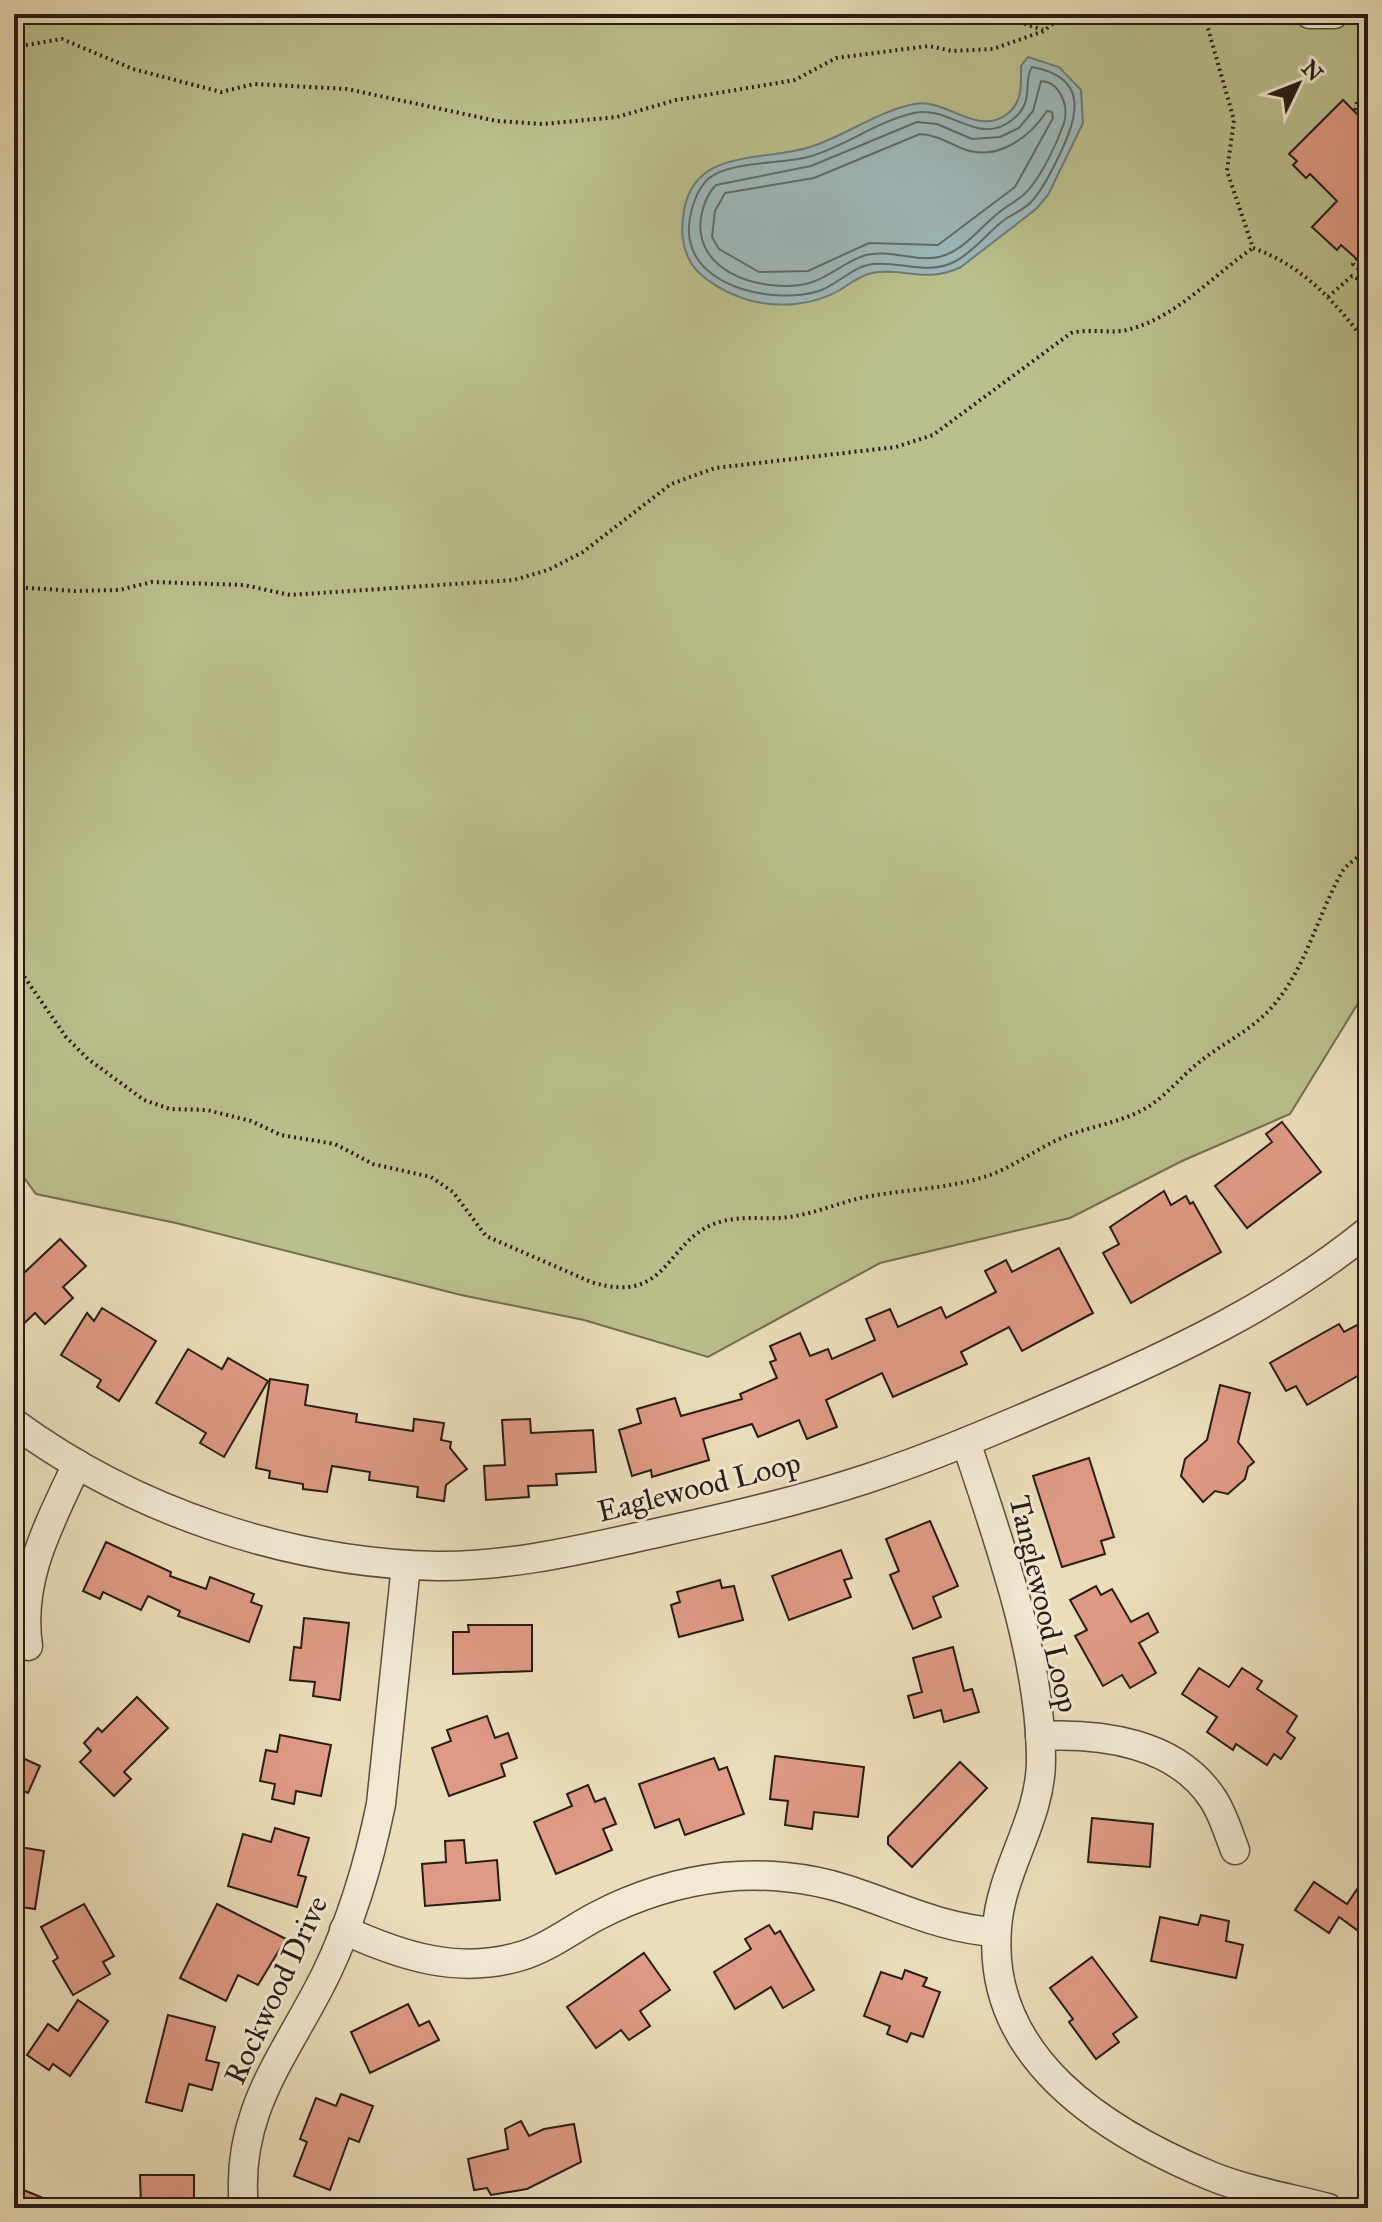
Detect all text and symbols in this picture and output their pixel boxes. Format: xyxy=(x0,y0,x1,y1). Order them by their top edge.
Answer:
north arrow xyxy=(1258,44,1338,124)
text: N xyxy=(1296,55,1329,87)
street label: Eaglewood Loop xyxy=(594,1444,804,1530)
street label: Tanglewood Loop xyxy=(1002,1492,1086,1716)
street label: Rockwood Drive xyxy=(217,1890,335,2090)

